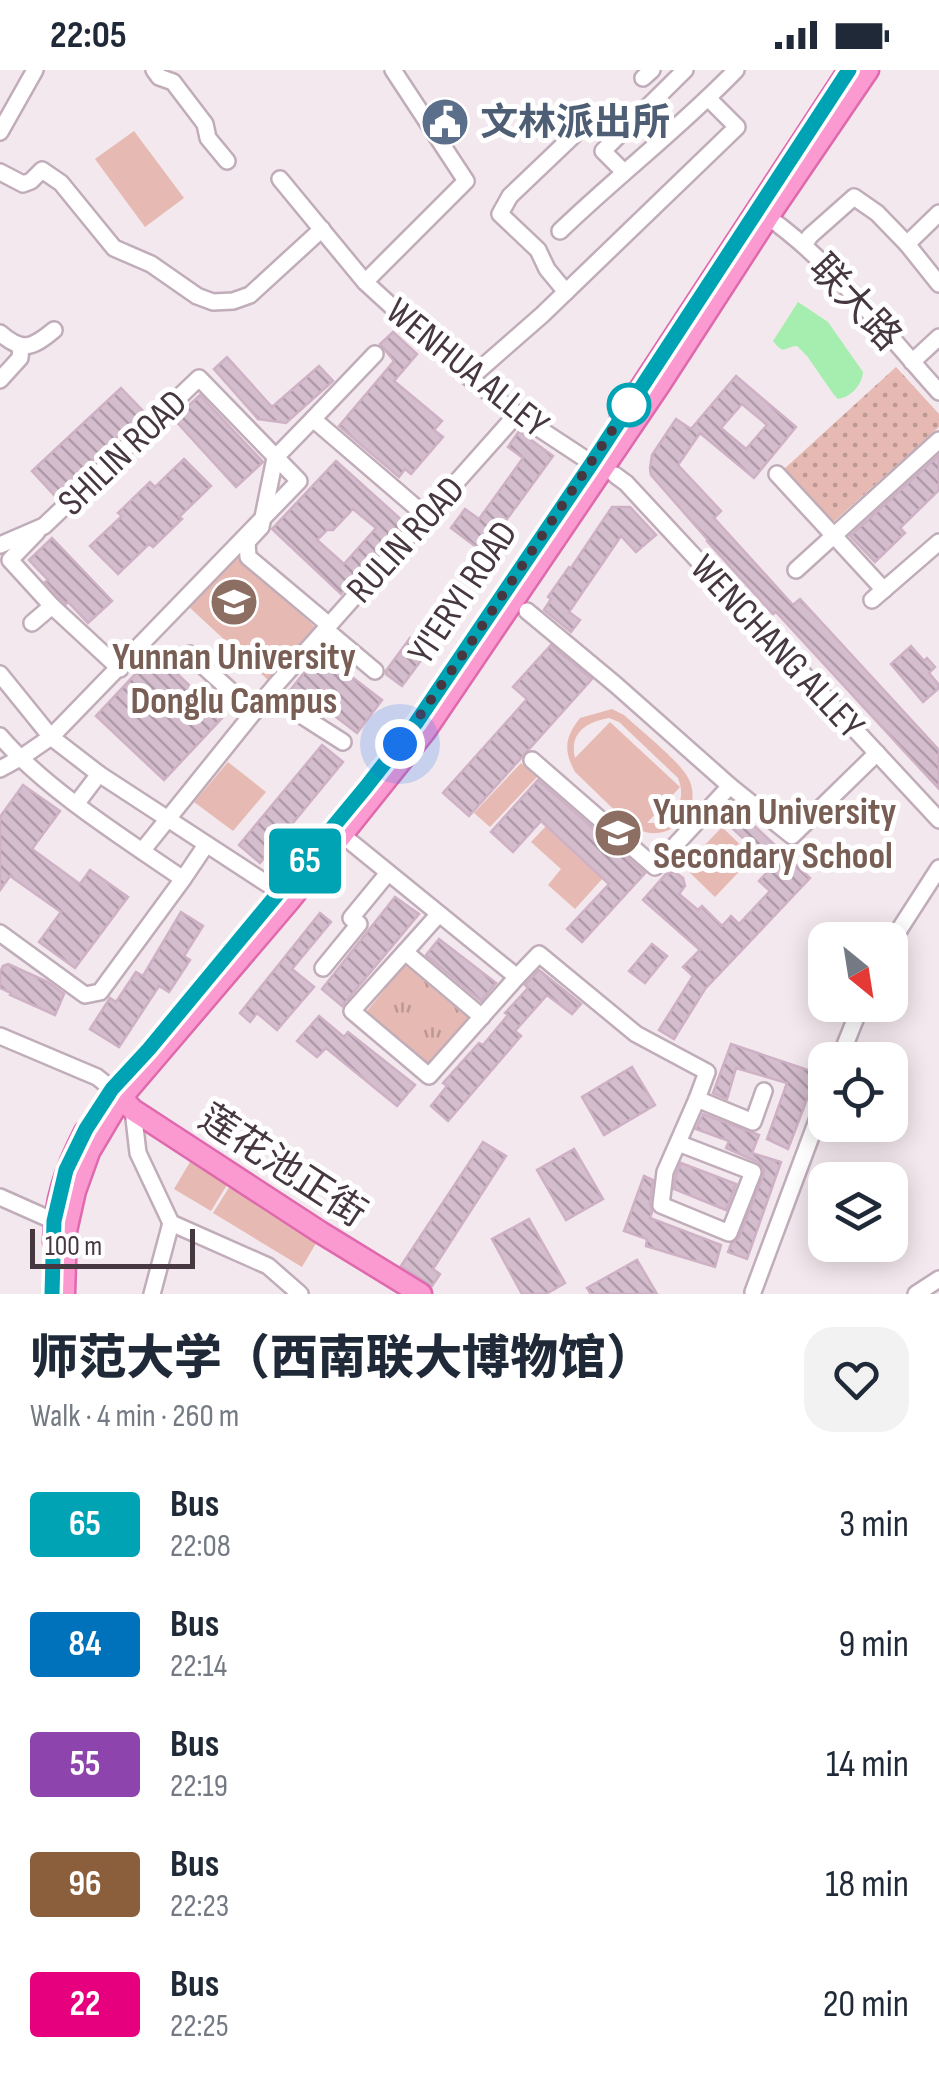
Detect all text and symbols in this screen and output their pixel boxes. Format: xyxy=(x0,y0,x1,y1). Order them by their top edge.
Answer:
text: 22:05 xyxy=(50,13,127,58)
public building icon: 文林派出所 xyxy=(419,96,471,148)
place label: 文林派出所 xyxy=(480,101,670,146)
street label: 联大路 xyxy=(800,246,910,360)
street label: WENHUA ALLEY xyxy=(377,289,557,447)
street label: SHILIN ROAD xyxy=(49,381,197,525)
unlabelled marker xyxy=(608,384,650,426)
street label: RULIN ROAD xyxy=(338,468,474,612)
street label: YI'ERYI ROAD xyxy=(399,513,527,673)
street label: WENCHANG ALLEY xyxy=(681,546,873,748)
school or university icon: Yunnan University Donglu Campus xyxy=(208,576,260,628)
place label: Yunnan University Donglu Campus xyxy=(112,635,356,724)
your location xyxy=(375,719,425,769)
place label: Yunnan University Secondary School xyxy=(653,790,897,879)
school or university icon: Yunnan University Secondary School xyxy=(592,807,644,859)
line badge: 65 xyxy=(260,828,350,894)
text: 65 xyxy=(289,840,321,883)
north arrow xyxy=(808,922,908,1022)
map controls xyxy=(808,922,908,1262)
button: locate xyxy=(808,1042,908,1142)
street label: 莲花池正街 xyxy=(190,1096,374,1237)
button: layers xyxy=(808,1162,908,1262)
scale bar xyxy=(30,1224,195,1268)
text: 100 m xyxy=(45,1230,102,1263)
button: heart xyxy=(804,1327,909,1432)
text: 师范大学（西南联大博物馆） xyxy=(30,1331,654,1388)
text: Walk · 4 min · 260 m xyxy=(30,1397,239,1436)
text: Bus xyxy=(170,1482,219,1527)
text: 3 min xyxy=(839,1502,909,1547)
text: 65 xyxy=(69,1503,101,1546)
text: 22:08 xyxy=(170,1527,231,1566)
text: Bus xyxy=(170,1602,219,1647)
text: 9 min xyxy=(838,1622,909,1667)
text: 84 xyxy=(68,1623,102,1666)
text: 22:14 xyxy=(170,1647,227,1686)
text: Bus xyxy=(170,1722,219,1767)
text: 14 min xyxy=(826,1742,909,1787)
text: 55 xyxy=(70,1743,100,1786)
text: 22:19 xyxy=(170,1767,228,1806)
text: Bus xyxy=(170,1842,219,1887)
text: 18 min xyxy=(825,1862,909,1907)
text: 96 xyxy=(68,1863,102,1906)
text: 22:23 xyxy=(170,1887,229,1926)
text: Bus xyxy=(170,1962,219,2007)
text: 20 min xyxy=(823,1982,909,2027)
text: 22 xyxy=(70,1983,100,2026)
text: 22:25 xyxy=(170,2007,228,2046)

